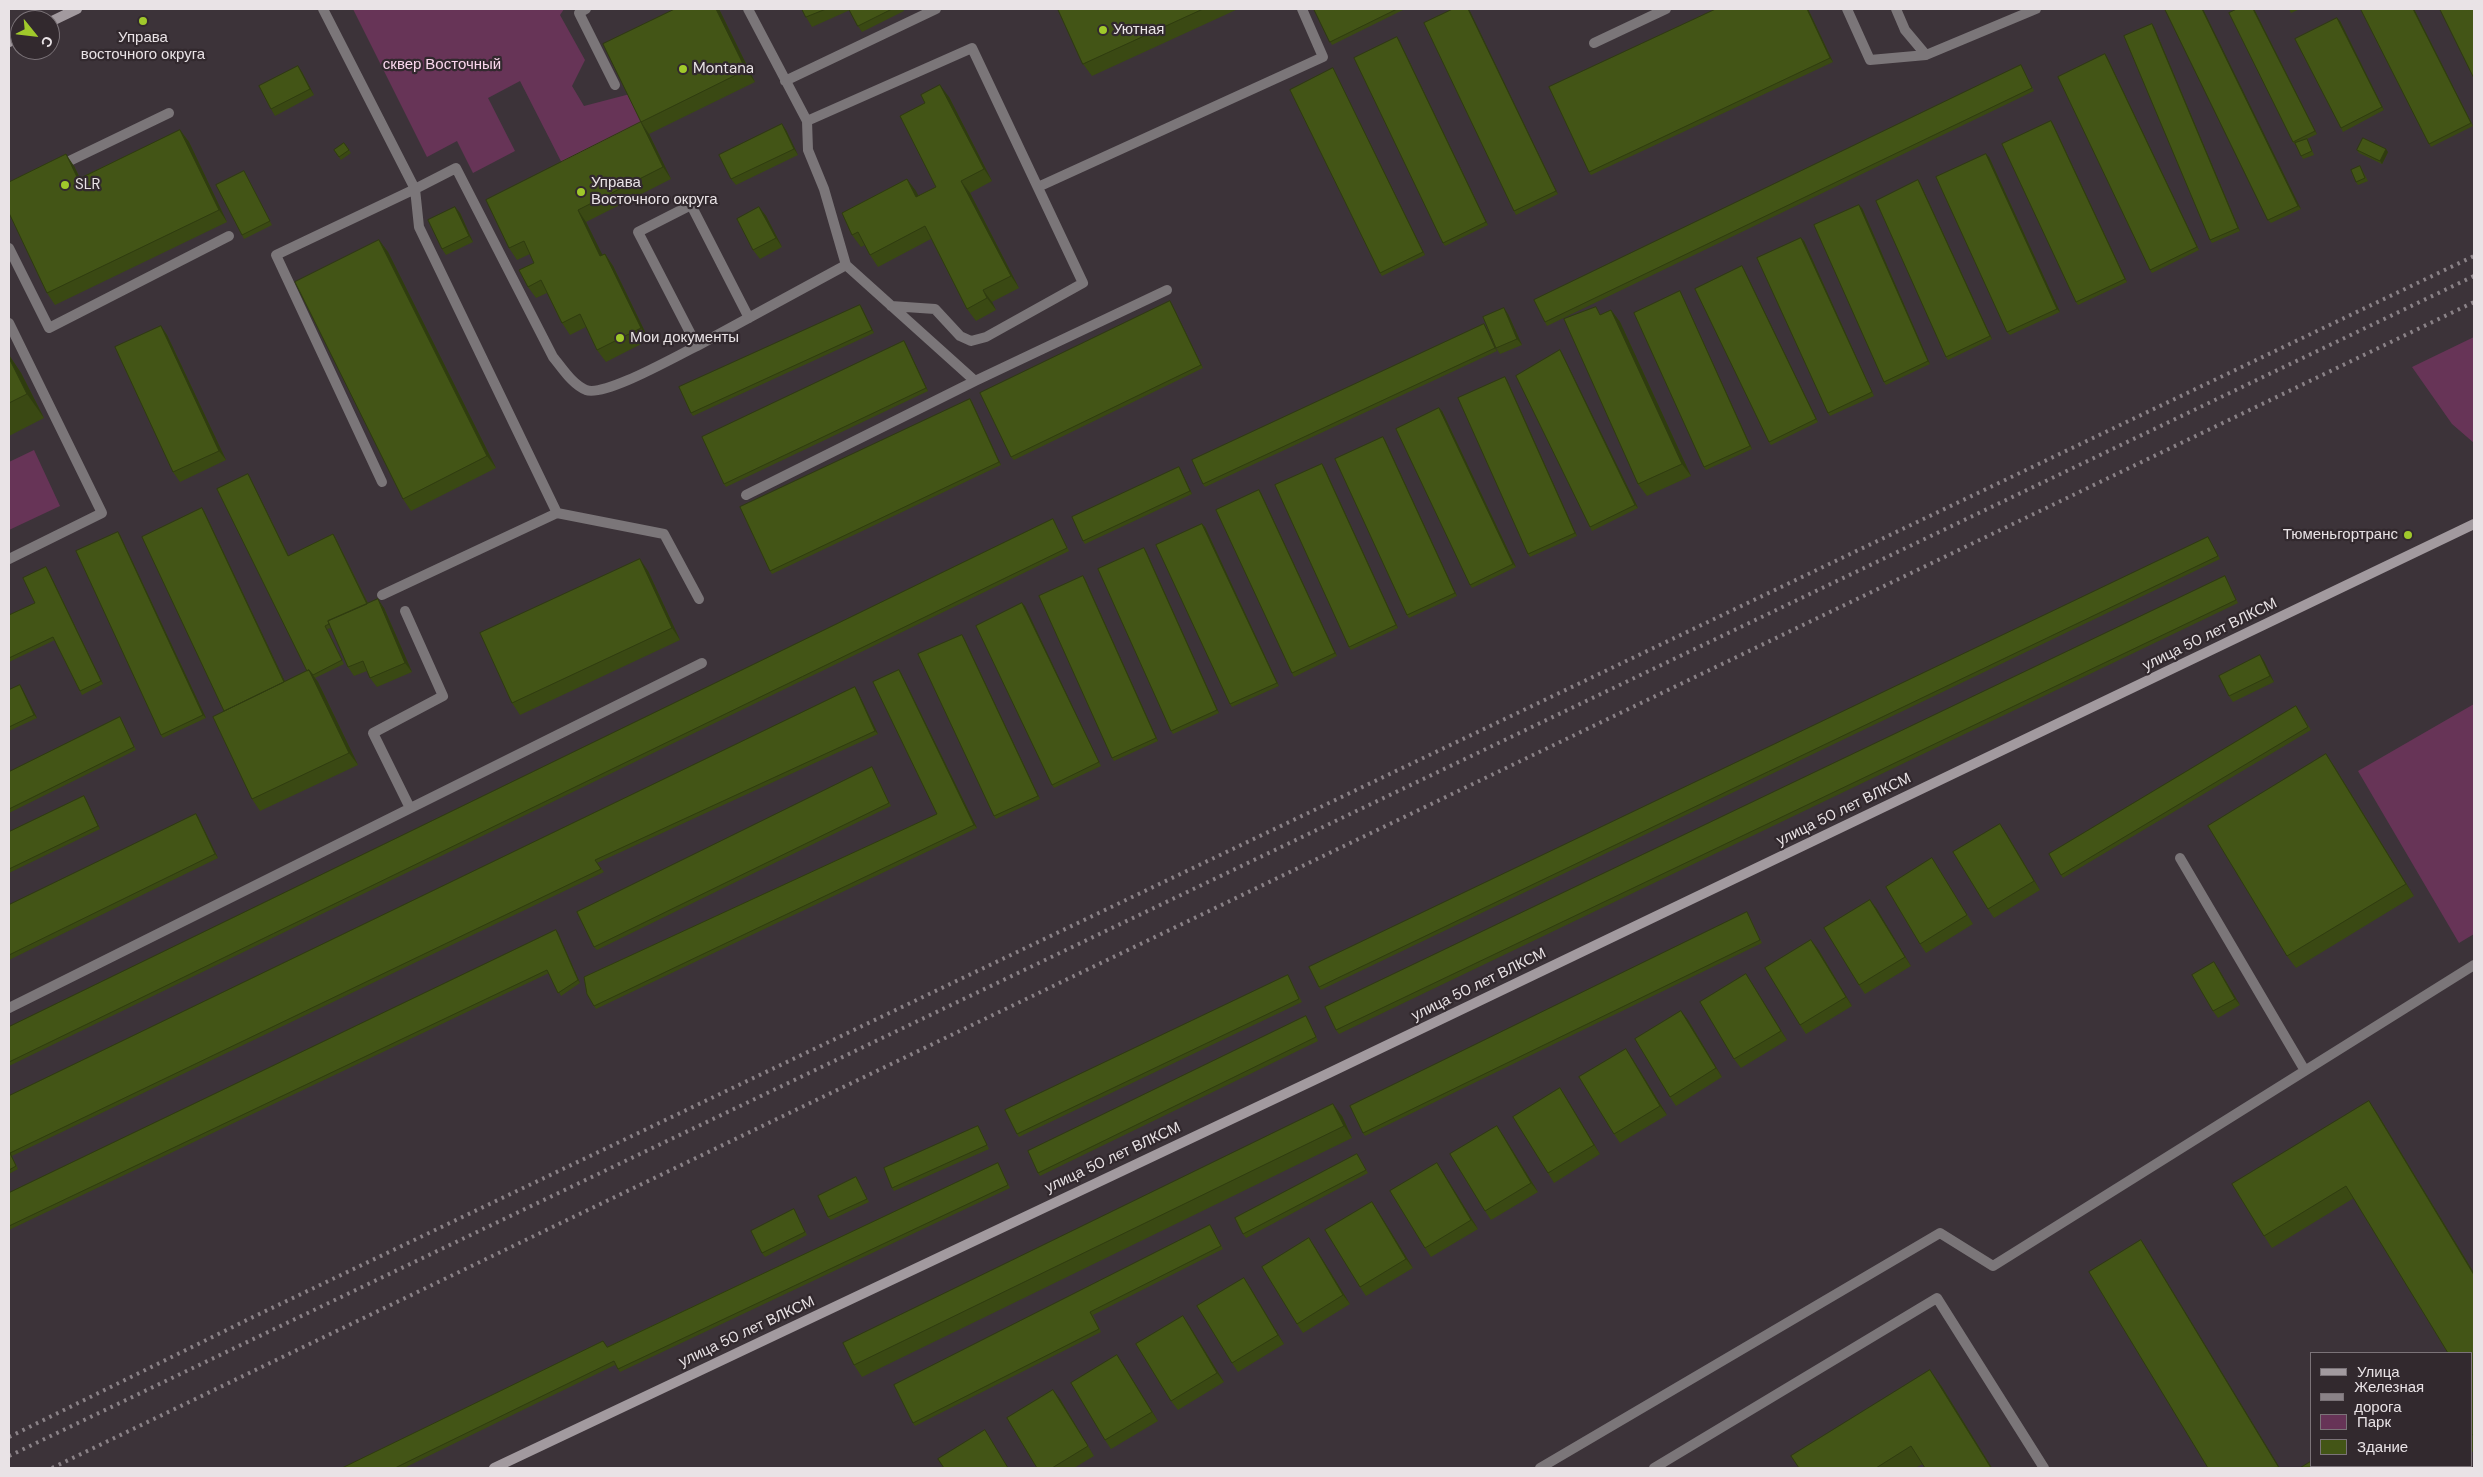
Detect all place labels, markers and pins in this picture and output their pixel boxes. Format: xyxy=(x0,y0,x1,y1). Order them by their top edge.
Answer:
marker: Управа восточного округа xyxy=(137,15,149,27)
place label: Уютная xyxy=(1113,21,1164,39)
marker: Уютная xyxy=(1097,24,1109,36)
place label: Управа восточного округа xyxy=(81,29,205,64)
place label: Montana xyxy=(693,60,754,78)
marker: Montana xyxy=(677,63,689,75)
place label: Управа Восточного округа xyxy=(591,174,718,209)
place label: SLR xyxy=(75,176,101,194)
marker: SLR xyxy=(59,179,71,191)
marker: Управа Восточного округа xyxy=(575,186,587,198)
place label: Мои документы xyxy=(630,329,739,347)
marker: Мои документы xyxy=(614,332,626,344)
place label: Тюменьгортранс xyxy=(2283,526,2398,544)
marker: Тюменьгортранс xyxy=(2402,529,2414,541)

